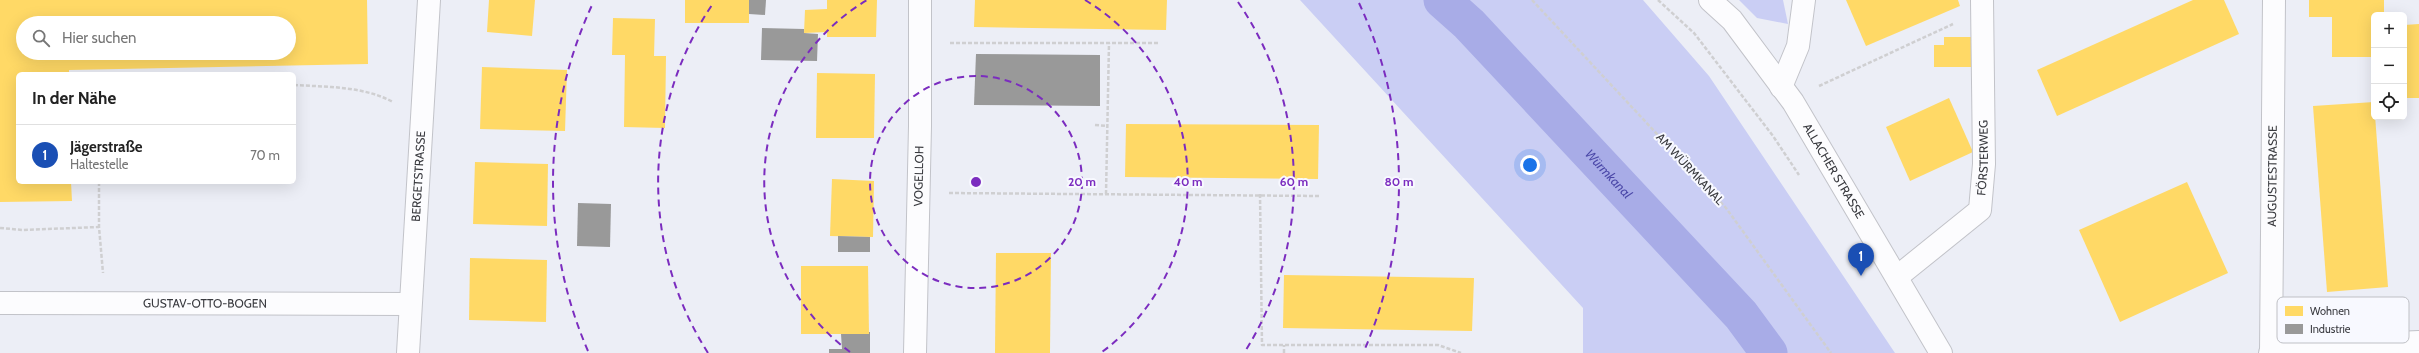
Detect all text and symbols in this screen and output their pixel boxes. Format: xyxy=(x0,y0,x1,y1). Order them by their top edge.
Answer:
map controls xyxy=(2371,12,2407,120)
button: + xyxy=(2371,12,2407,48)
search box xyxy=(16,16,296,60)
icon: search xyxy=(30,27,52,49)
text: Hier suchen xyxy=(62,29,137,47)
button: − xyxy=(2371,48,2407,84)
button: locate xyxy=(2371,84,2407,120)
text: In der Nähe xyxy=(32,88,116,108)
street label: ALLACHER STRASSE xyxy=(1800,120,1868,221)
street label: FÖRSTERWEG xyxy=(1973,120,1991,196)
street label: AUGUSTESTRASSE xyxy=(2264,125,2280,227)
street label: BERGETSTRASSE xyxy=(408,130,428,222)
street label: AM WÜRMKANAL xyxy=(1653,130,1728,208)
text: Jägerstraße xyxy=(70,138,143,156)
street label: VOGELLOH xyxy=(910,146,927,207)
water label: Würmkanal xyxy=(1582,146,1636,202)
text: 1 xyxy=(43,147,47,163)
text: 70 m xyxy=(250,147,280,163)
your location xyxy=(1520,155,1540,175)
text: Haltestelle xyxy=(70,156,128,172)
text: 20 m xyxy=(1068,174,1096,189)
text: 40 m xyxy=(1173,174,1203,189)
text: 60 m xyxy=(1280,174,1308,189)
text: 80 m xyxy=(1385,174,1413,189)
centre of rings xyxy=(969,175,983,189)
pin: 1 xyxy=(1848,243,1874,276)
street label: GUSTAV-OTTO-BOGEN xyxy=(143,295,267,311)
legend xyxy=(2277,297,2409,343)
text: Wohnen xyxy=(2310,304,2350,318)
text: Industrie xyxy=(2310,322,2351,336)

